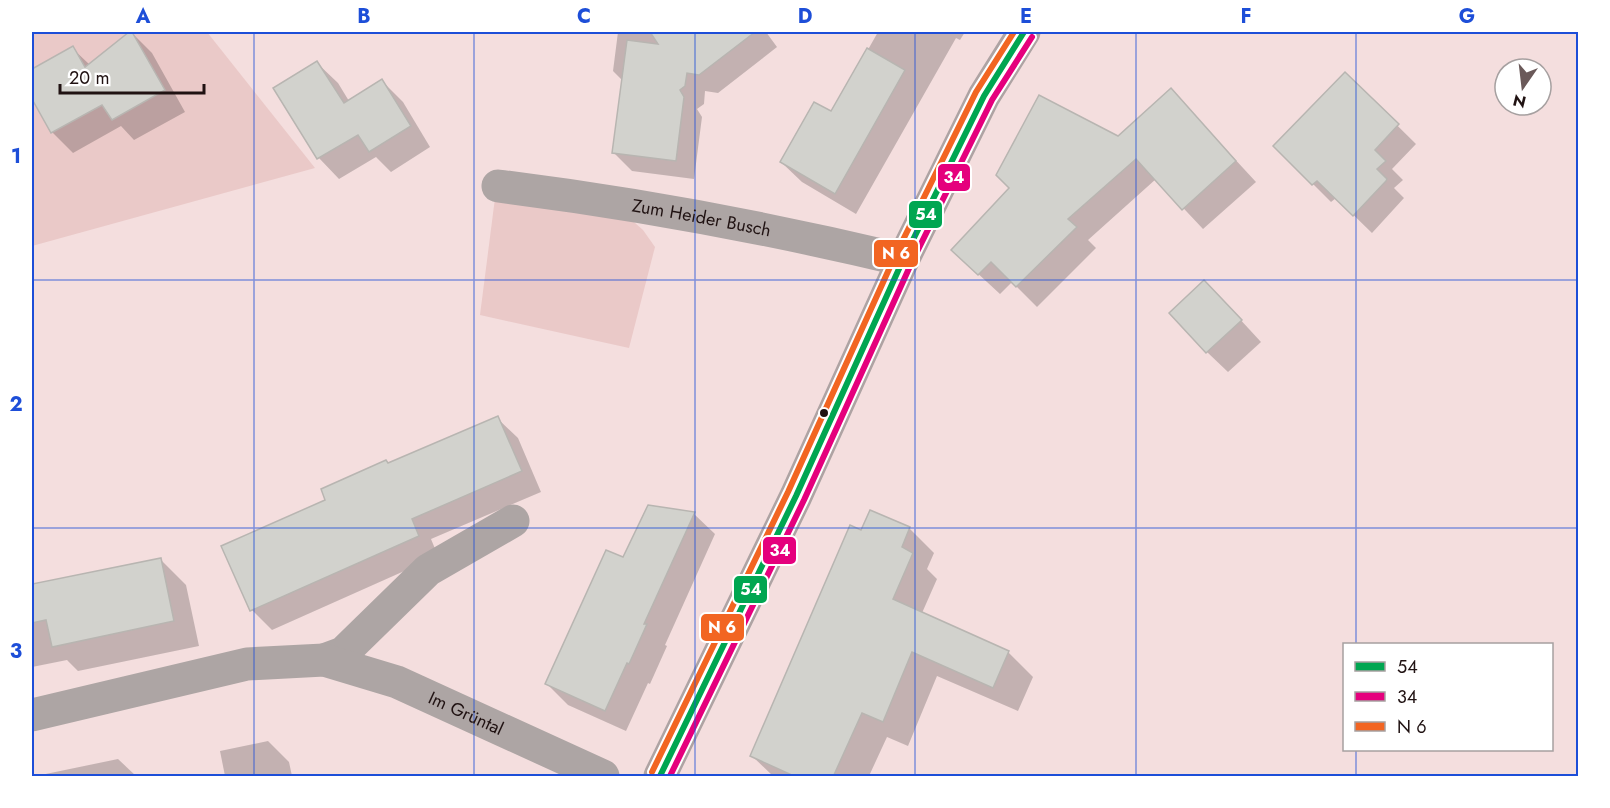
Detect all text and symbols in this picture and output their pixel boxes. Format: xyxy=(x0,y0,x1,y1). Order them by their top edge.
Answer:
text: A xyxy=(135,2,151,31)
text: B xyxy=(357,2,371,31)
text: C xyxy=(577,2,591,31)
text: D xyxy=(798,2,812,31)
text: E xyxy=(1020,2,1032,31)
text: F xyxy=(1240,2,1252,31)
text: G xyxy=(1459,2,1475,31)
scale bar xyxy=(60,57,204,95)
north arrow xyxy=(1493,57,1553,117)
text: 20 m xyxy=(69,65,109,91)
text: N xyxy=(1511,88,1528,114)
text: 1 xyxy=(11,142,21,171)
line badge: 34 xyxy=(937,163,971,192)
text: 34 xyxy=(943,166,965,189)
street label: Zum Heider Busch xyxy=(630,192,773,243)
line badge: 54 xyxy=(908,200,943,229)
text: 54 xyxy=(915,203,937,226)
line badge: N 6 xyxy=(873,239,919,268)
text: N 6 xyxy=(882,242,910,265)
text: 2 xyxy=(9,390,23,419)
unlabelled marker xyxy=(818,407,830,419)
line badge: 34 xyxy=(762,536,797,565)
text: 34 xyxy=(769,539,791,562)
line badge: 54 xyxy=(733,575,768,604)
text: 54 xyxy=(740,578,762,601)
line badge: N 6 xyxy=(700,613,745,642)
text: N 6 xyxy=(708,616,736,639)
text: 3 xyxy=(10,637,22,666)
legend xyxy=(1343,643,1553,751)
text: 54 xyxy=(1397,654,1418,680)
text: 34 xyxy=(1397,684,1417,710)
street label: Im Grüntal xyxy=(424,685,508,742)
text: N 6 xyxy=(1397,714,1427,740)

